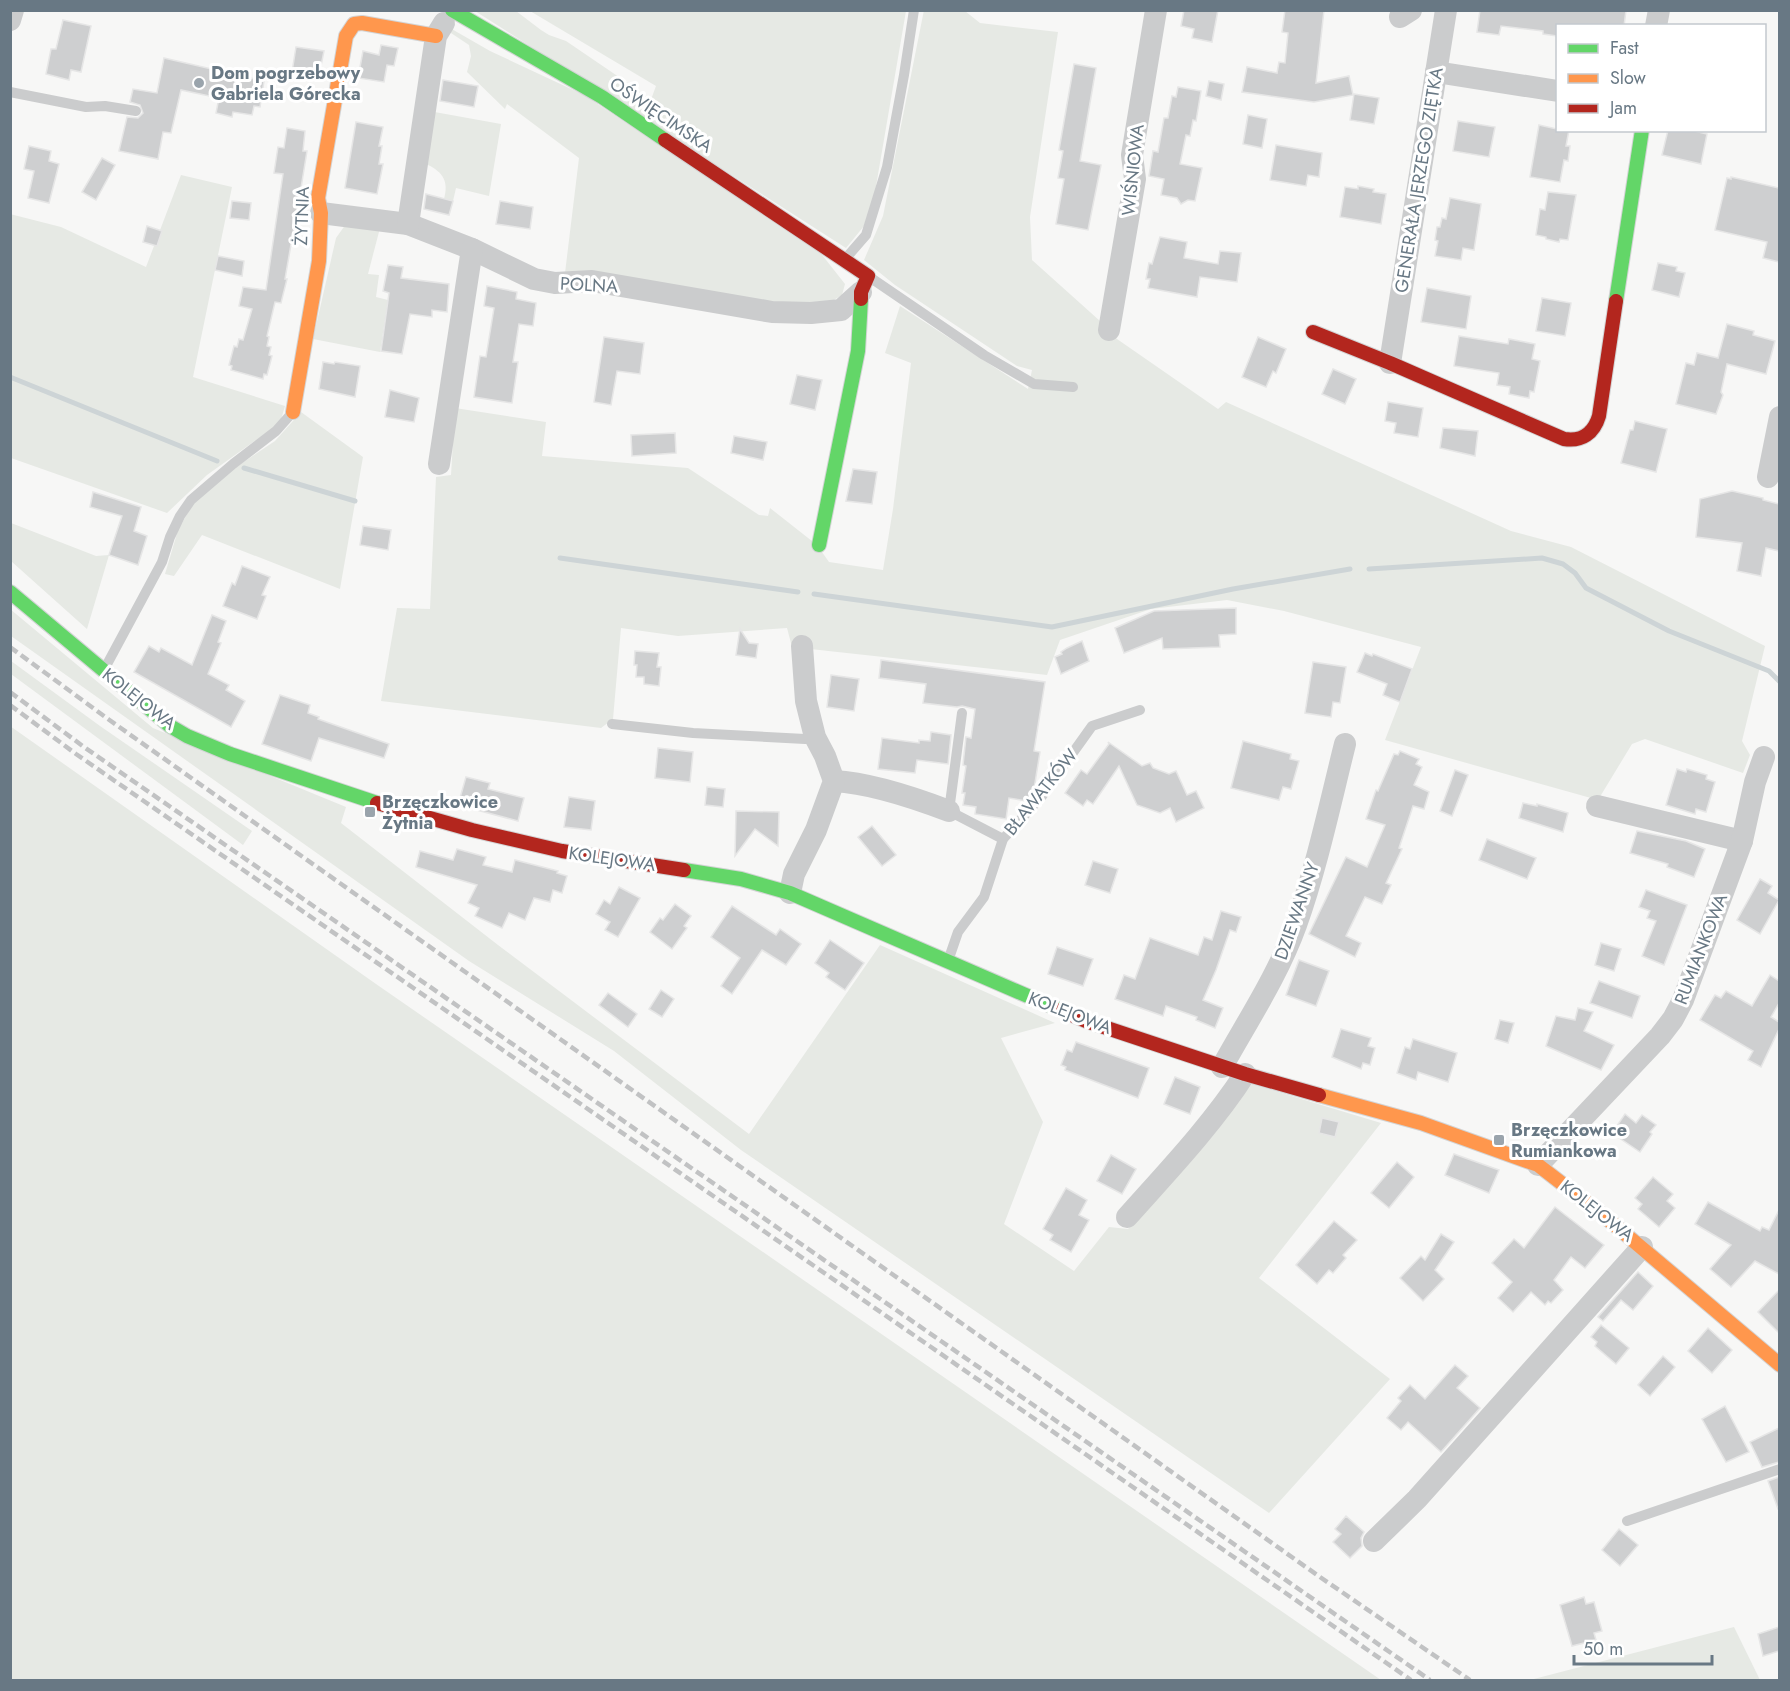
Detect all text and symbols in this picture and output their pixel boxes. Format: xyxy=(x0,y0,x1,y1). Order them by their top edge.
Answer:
legend xyxy=(1556,24,1766,132)
text: Fast xyxy=(1610,35,1639,61)
place label: Dom pogrzebowy Gabriela Górecka xyxy=(211,60,361,107)
street label: GENERAŁA JERZEGO ZIĘTKA xyxy=(1388,65,1450,294)
text: Slow xyxy=(1610,65,1647,91)
street label: OŚWIĘCIMSKA xyxy=(604,71,718,159)
marker: Dom pogrzebowy Gabriela Górecka xyxy=(192,76,206,90)
text: Jam xyxy=(1608,95,1637,121)
street label: WIŚNIOWA xyxy=(1115,123,1151,217)
street label: ŻYTNIA xyxy=(288,186,316,246)
street label: POLNA xyxy=(559,270,619,300)
street label: KOLEJOWA xyxy=(97,662,182,736)
street label: BŁAWATKÓW xyxy=(998,743,1084,841)
place label: Brzęczkowice Żytnia xyxy=(382,789,498,836)
marker: Brzęczkowice Żytnia xyxy=(363,805,377,819)
street label: KOLEJOWA xyxy=(567,840,657,878)
street label: DZIEWANNY xyxy=(1268,858,1326,963)
street label: RUMIANKOWA xyxy=(1668,890,1734,1008)
street label: KOLEJOWA xyxy=(1025,985,1116,1041)
place label: Brzęczkowice Rumiankowa xyxy=(1511,1117,1627,1164)
marker: Brzęczkowice Rumiankowa xyxy=(1492,1133,1506,1147)
street label: KOLEJOWA xyxy=(1555,1174,1640,1248)
scale bar xyxy=(1574,1628,1712,1666)
text: 50 m xyxy=(1583,1636,1623,1662)

